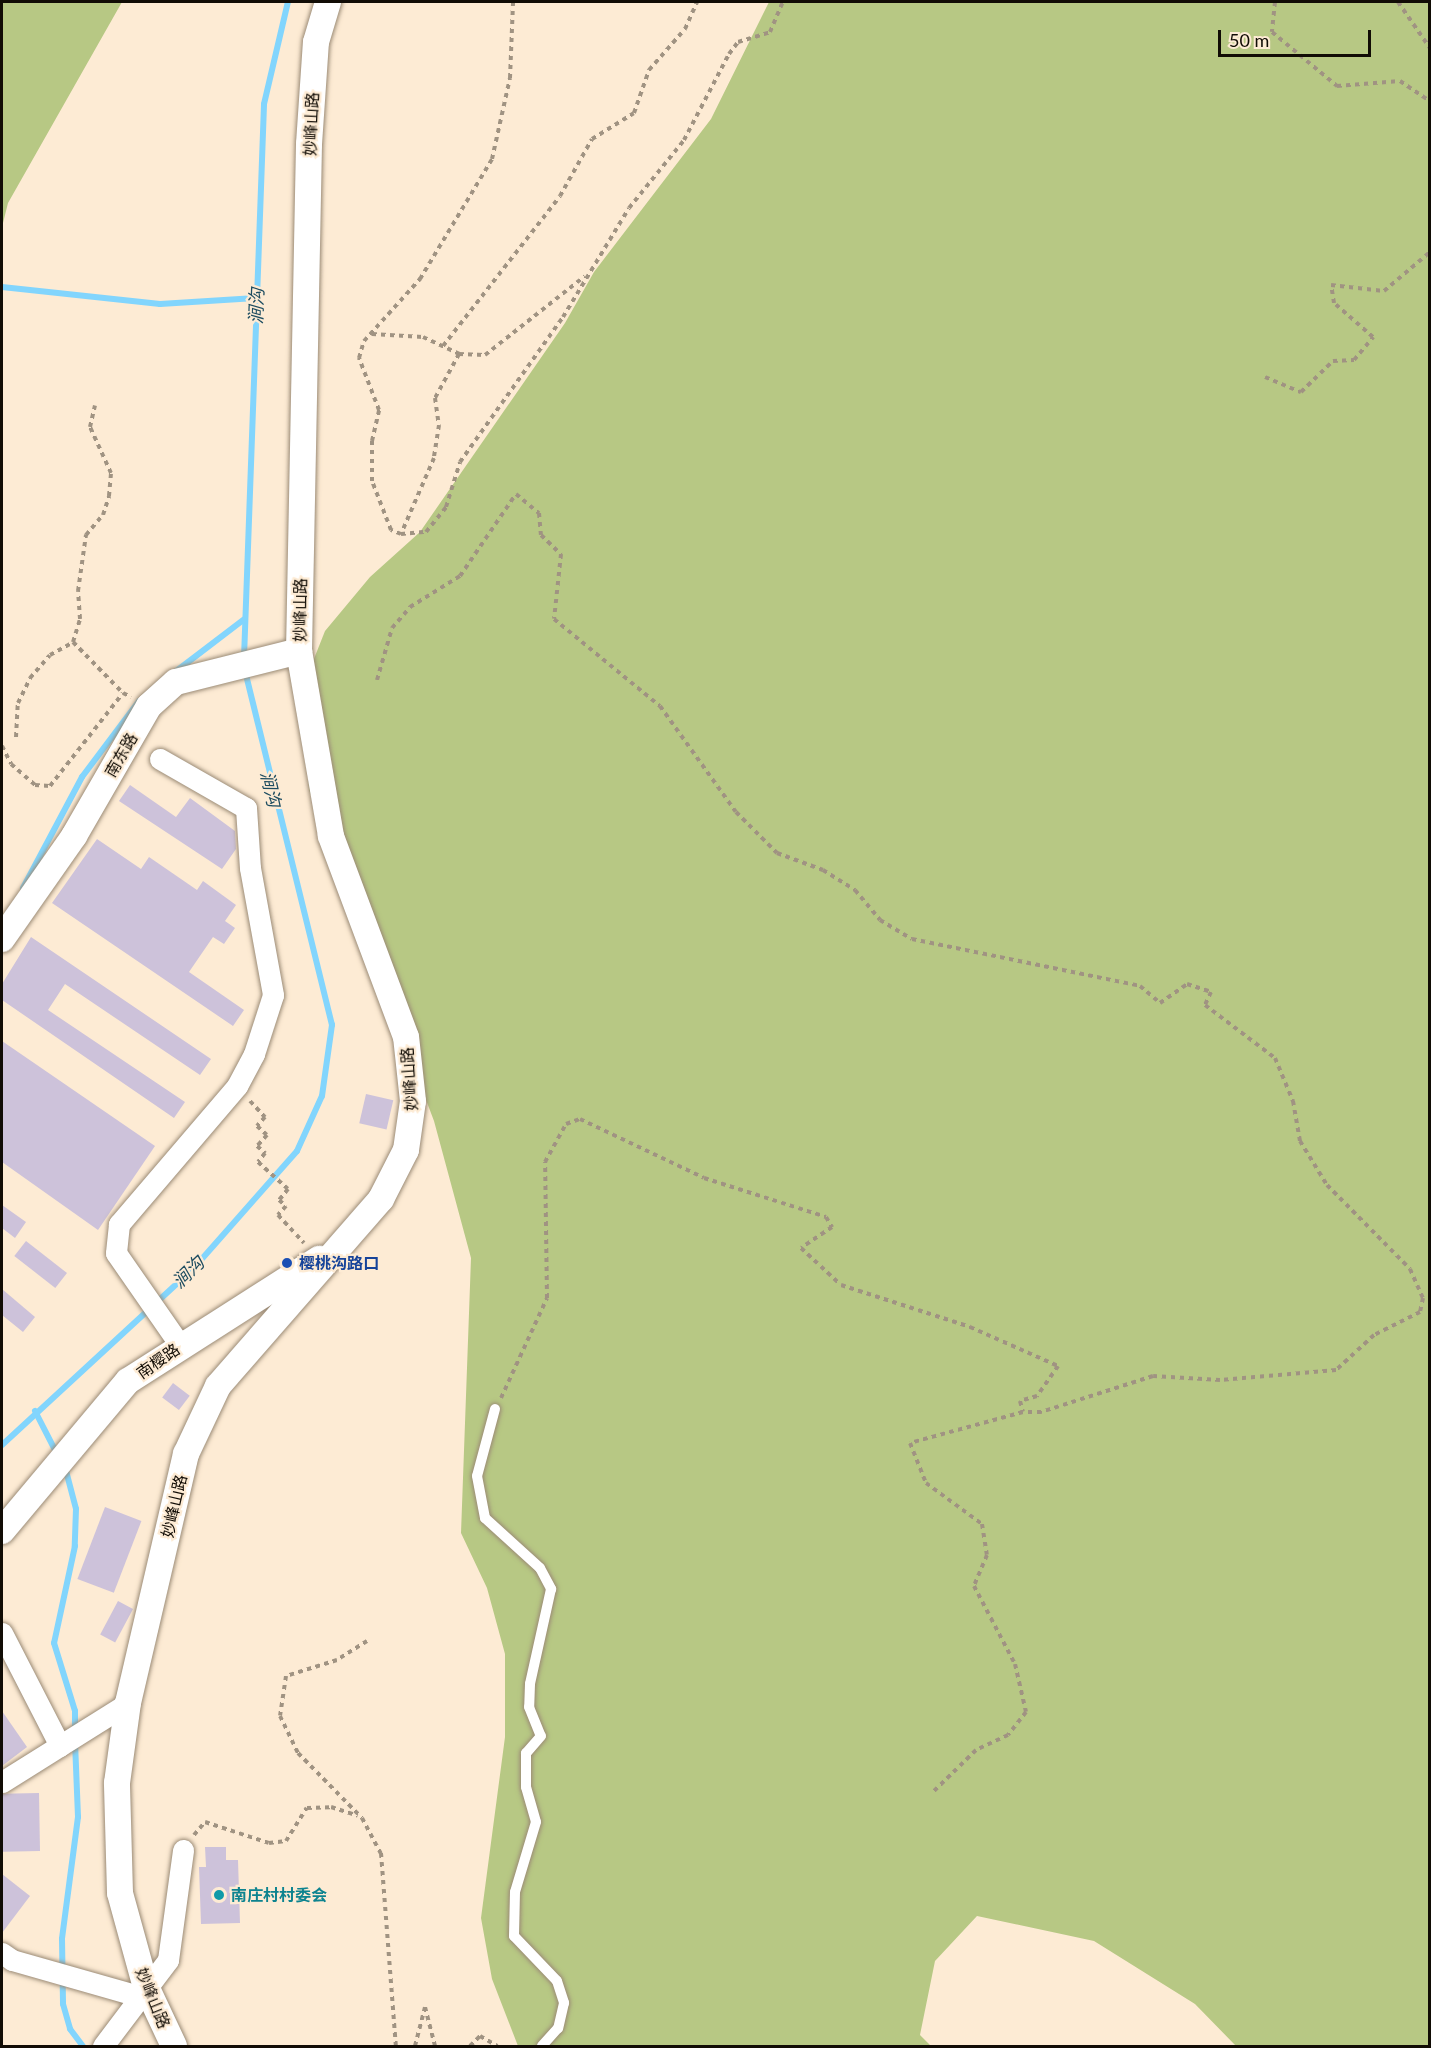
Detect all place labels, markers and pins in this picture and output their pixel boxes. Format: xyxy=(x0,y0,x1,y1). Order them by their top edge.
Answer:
place label: 樱桃沟路口 xyxy=(299,1253,379,1273)
marker: 樱桃沟路口 xyxy=(280,1256,294,1270)
place label: 南庄村村委会 xyxy=(231,1885,327,1905)
marker: 南庄村村委会 xyxy=(212,1888,226,1902)

